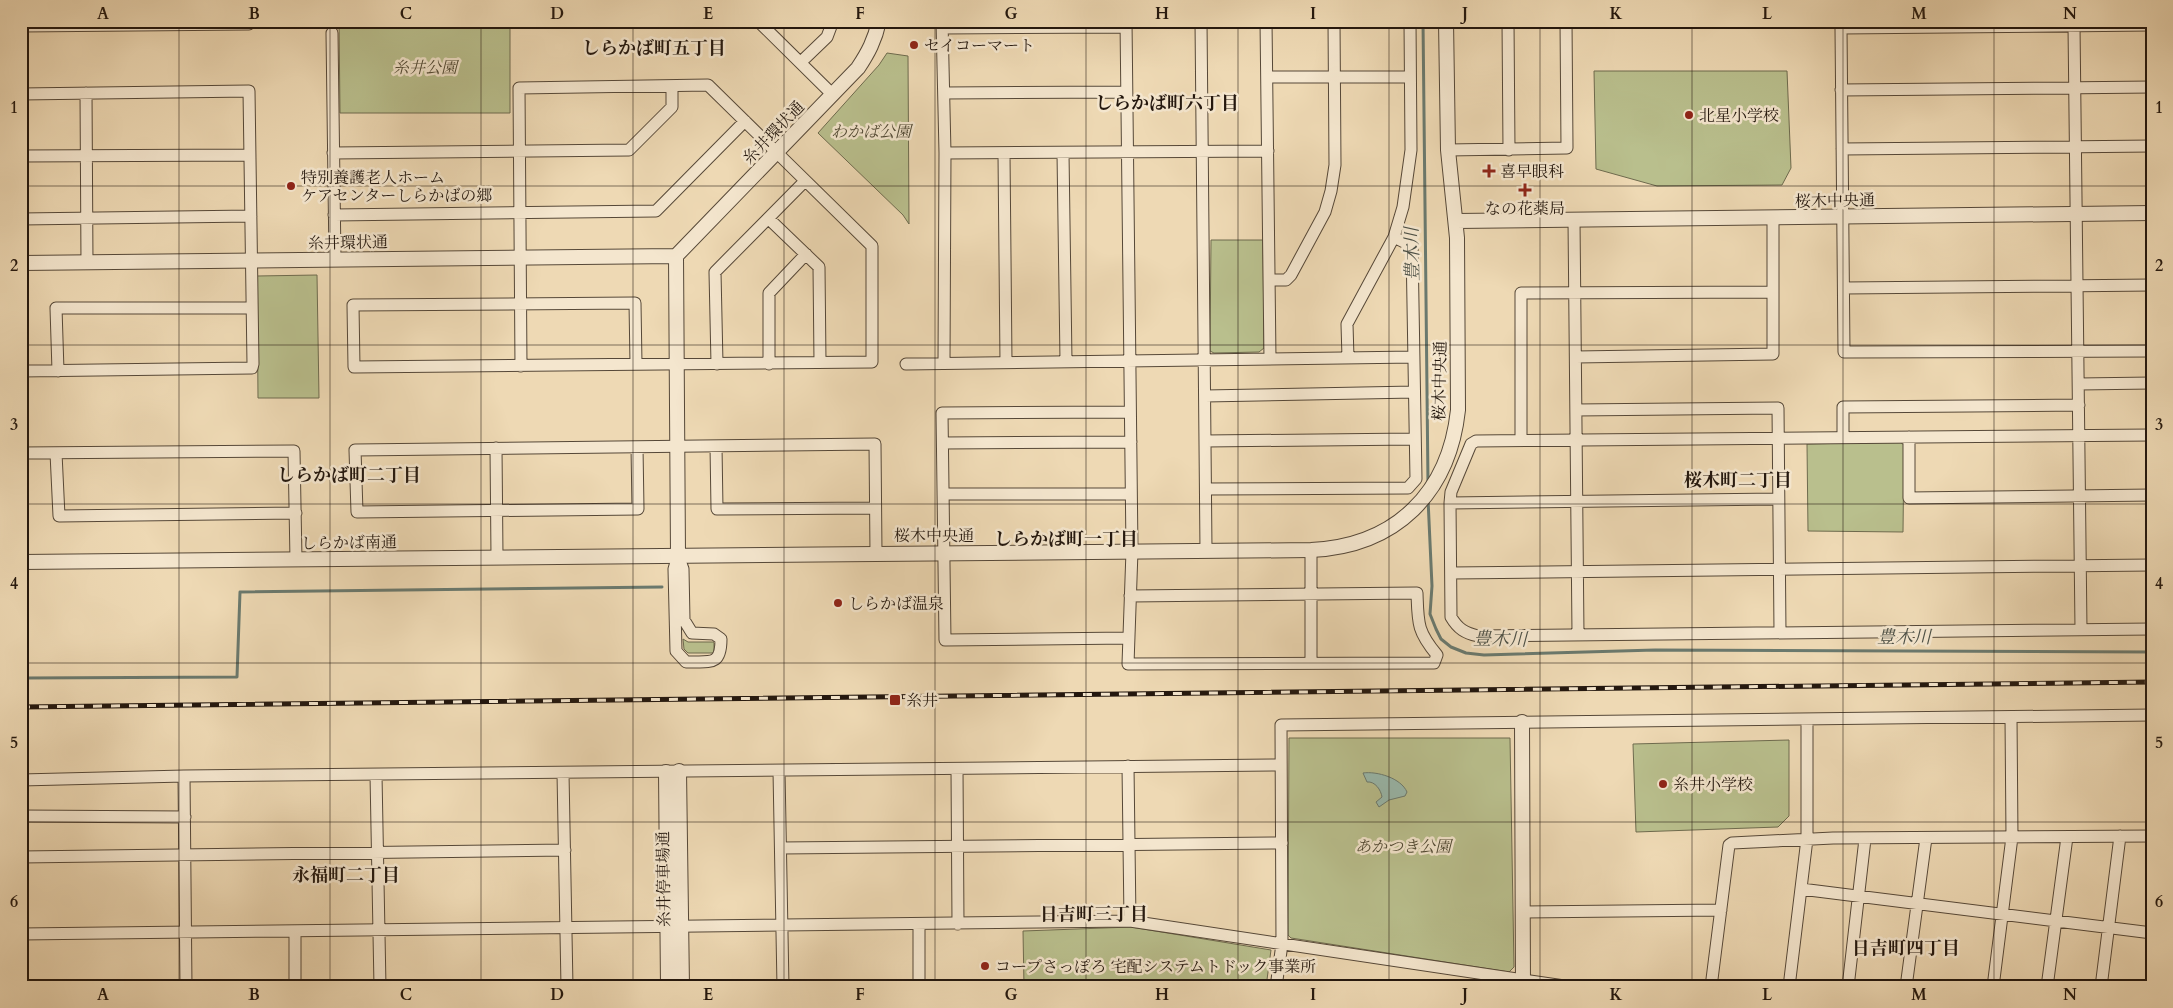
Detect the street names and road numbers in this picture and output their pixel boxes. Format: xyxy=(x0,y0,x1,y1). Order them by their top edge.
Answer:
street label: 糸井環状通 xyxy=(738,96,809,169)
street label: 桜木中央通 xyxy=(1795,189,1875,213)
street label: 糸井環状通 xyxy=(308,231,388,255)
street label: 桜木中央通 xyxy=(1428,341,1452,421)
street label: 桜木中央通 xyxy=(894,525,974,547)
street label: しらかば南通 xyxy=(301,531,397,555)
street label: 糸井停車場通 xyxy=(652,831,676,927)

